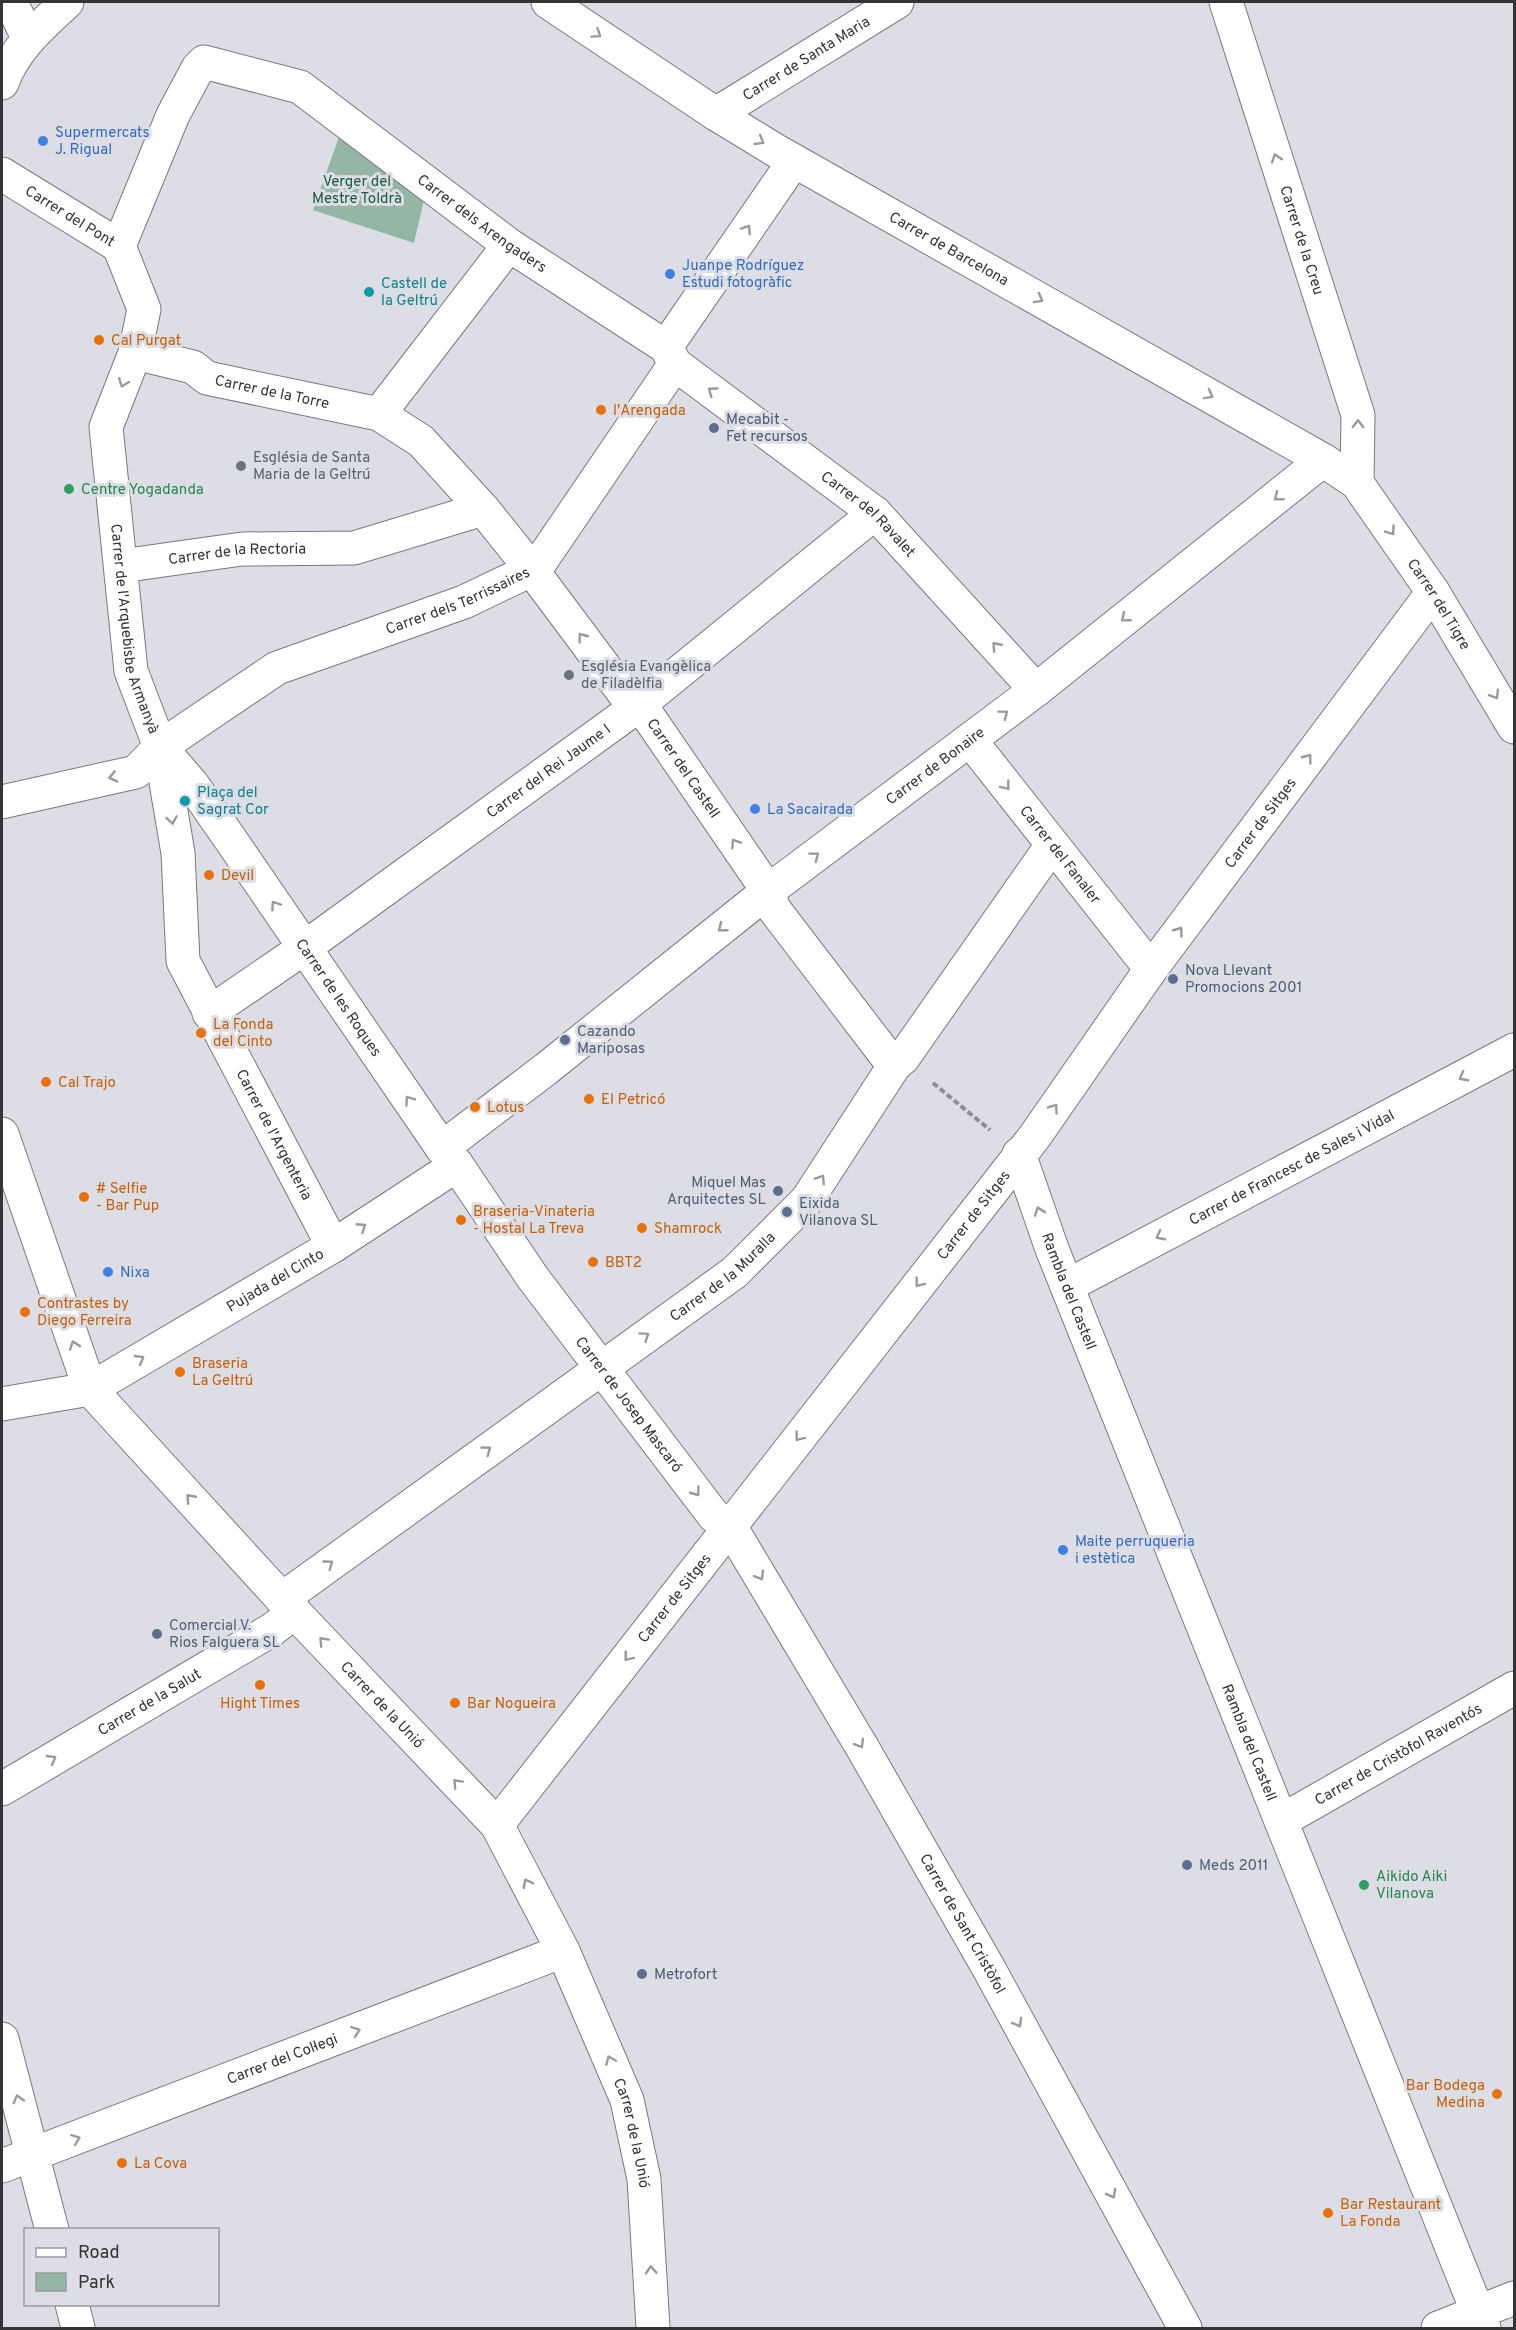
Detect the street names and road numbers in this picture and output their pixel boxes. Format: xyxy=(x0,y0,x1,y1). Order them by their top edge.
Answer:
street label: Carrer de Santa Maria xyxy=(740,13,874,106)
street label: Carrer dels Arengaders xyxy=(413,171,550,278)
street label: Carrer del Pont xyxy=(21,182,118,252)
street label: Carrer de la Creu xyxy=(1274,184,1327,298)
street label: Carrer de Barcelona xyxy=(885,208,1012,291)
street label: Carrer de la Torre xyxy=(213,372,331,414)
street label: Carrer del Ravalet xyxy=(816,468,919,562)
street label: Carrer de l'Arquebisbe Armanyà xyxy=(105,523,162,737)
street label: Carrer de la Rectoria xyxy=(167,540,306,570)
street label: Carrer del Tigre xyxy=(1402,555,1474,654)
street label: Carrer dels Terrissaires xyxy=(384,564,533,640)
street label: Carrer del Castell xyxy=(642,715,723,822)
street label: Carrer del Rei Jaume I xyxy=(483,721,615,823)
street label: Carrer de Bonaire xyxy=(883,724,989,810)
street label: Carrer de Sitges xyxy=(1221,775,1302,873)
street label: Carrer del Fanaler xyxy=(1015,802,1104,909)
street label: Carrer de les Roques xyxy=(290,936,385,1061)
street label: Carrer de l'Argenteria xyxy=(231,1066,315,1204)
street label: Carrer de Francesc de Sales i Vidal xyxy=(1186,1107,1398,1231)
street label: Carrer de Sitges xyxy=(934,1167,1015,1264)
street label: Carrer de la Muralla xyxy=(667,1229,780,1327)
street label: Rambla del Castell xyxy=(1036,1231,1099,1353)
street label: Pujada del Cinto xyxy=(224,1245,328,1317)
street label: Carrer de Josep Mascaró xyxy=(570,1333,686,1477)
street label: Carrer de Sitges xyxy=(635,1550,716,1647)
street label: Carrer de la Unió xyxy=(335,1658,427,1753)
street label: Carrer de la Salut xyxy=(95,1665,205,1741)
street label: Rambla del Castell xyxy=(1216,1682,1280,1804)
street label: Carrer de Cristòfol Raventós xyxy=(1312,1700,1486,1811)
street label: Carrer de Sant Cristòfol xyxy=(914,1851,1009,1998)
street label: Carrer del Col·legi xyxy=(225,2030,341,2090)
street label: Carrer de la Unió xyxy=(608,2076,653,2189)

